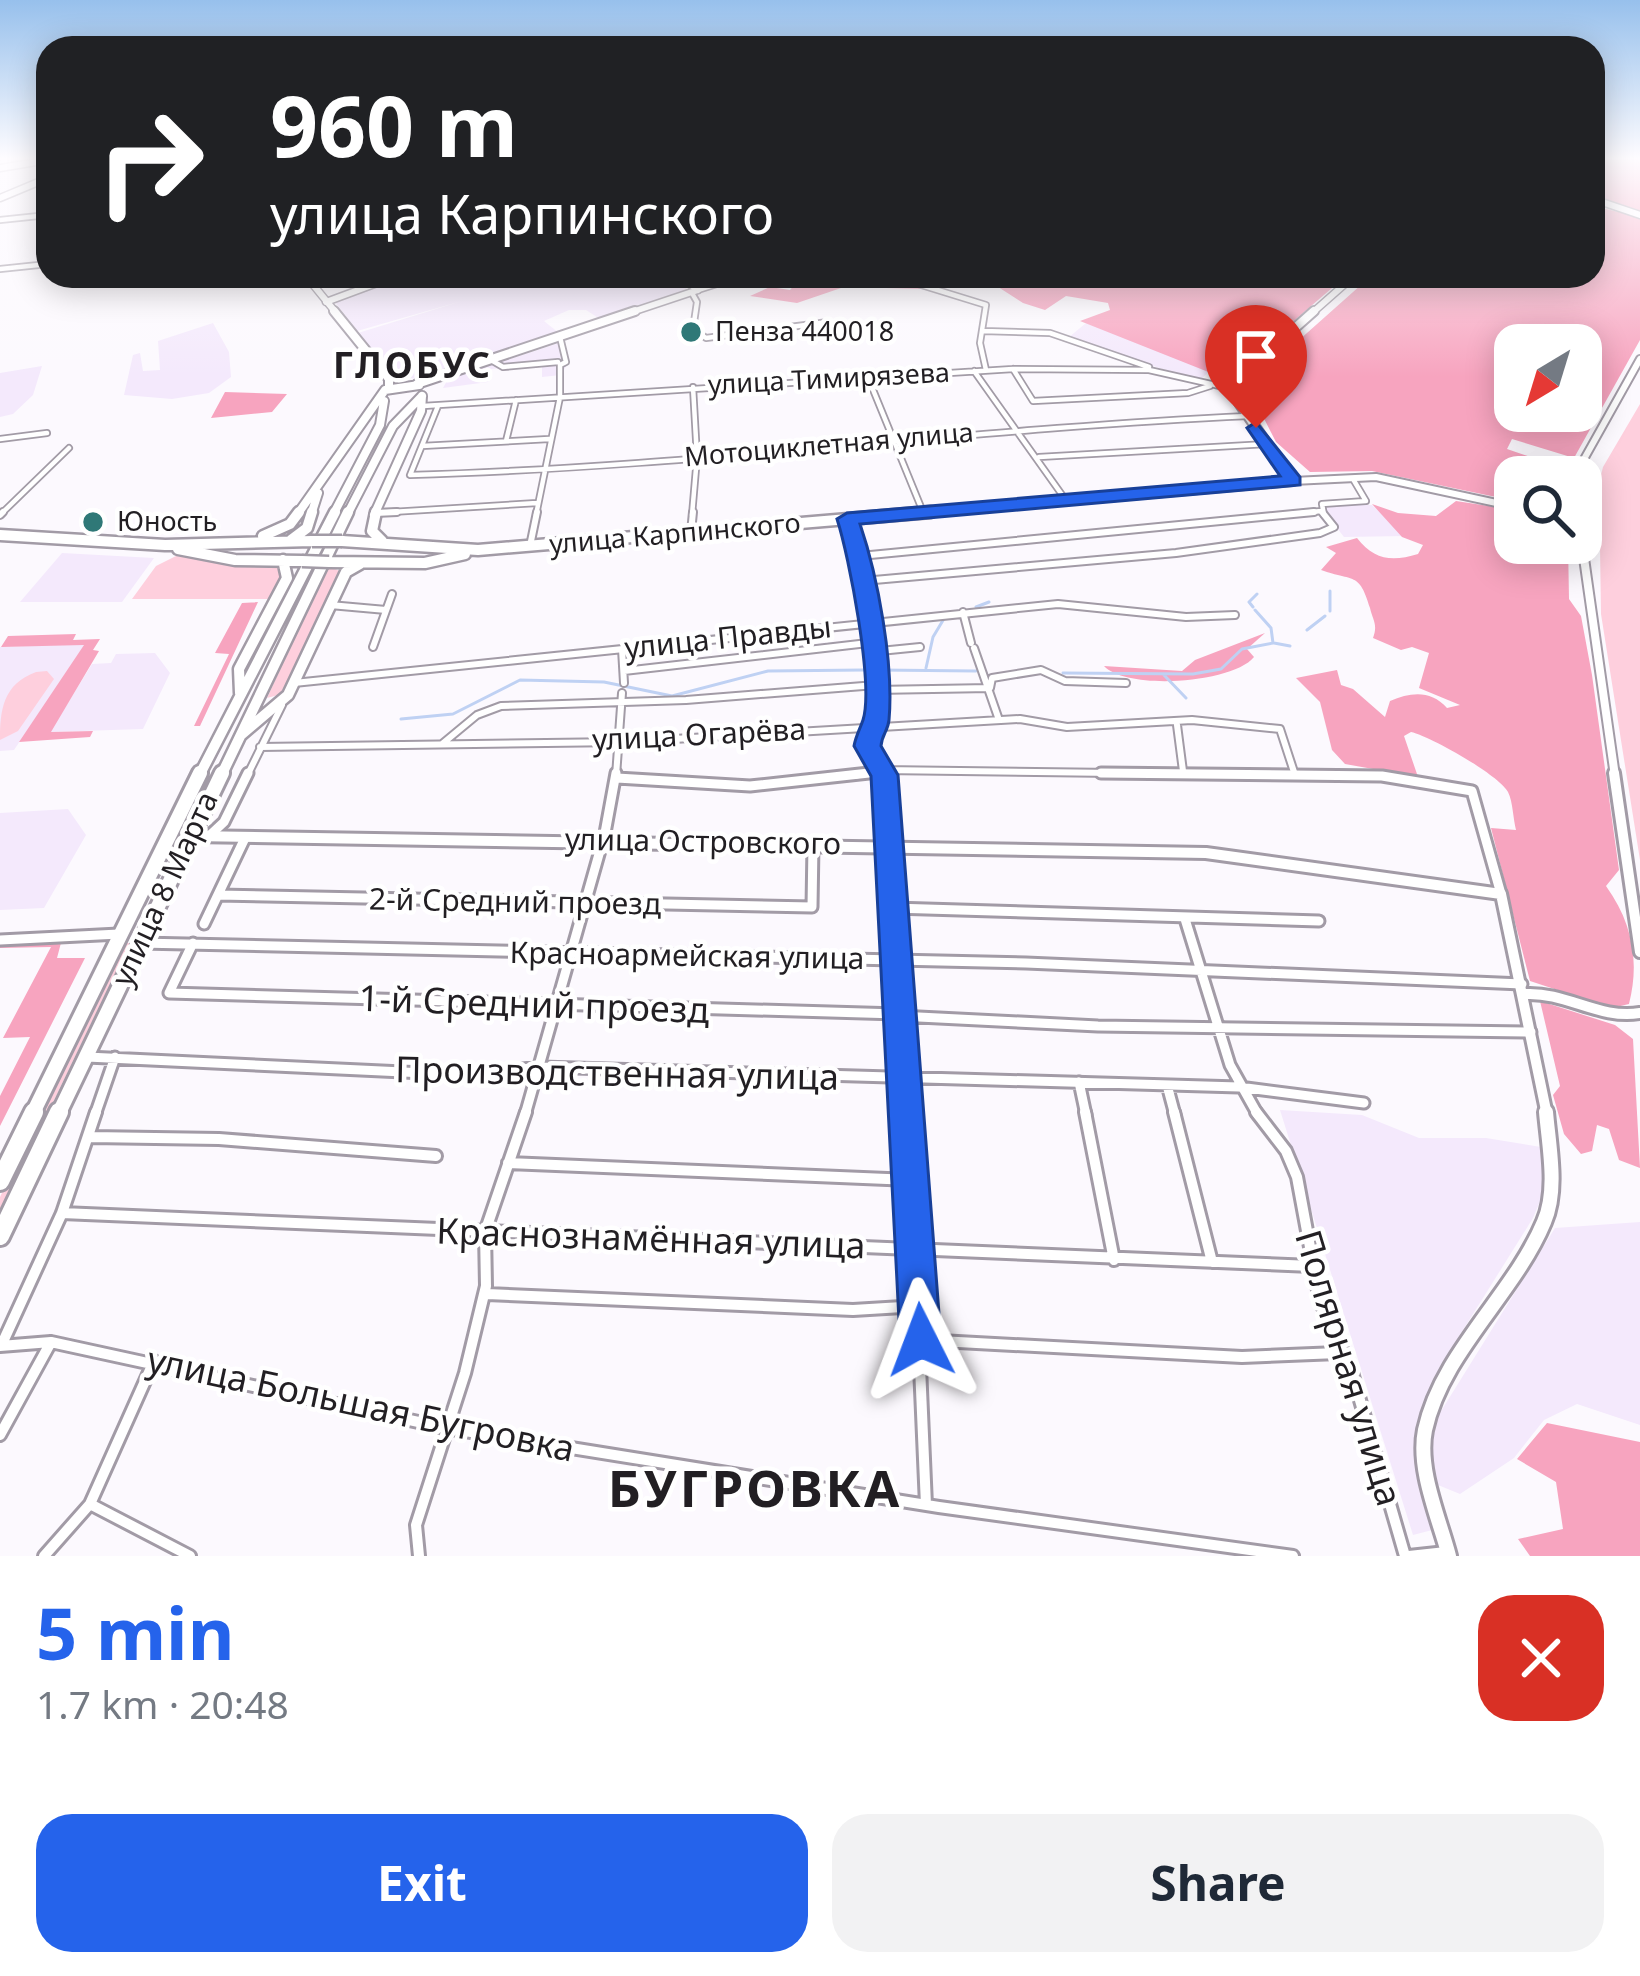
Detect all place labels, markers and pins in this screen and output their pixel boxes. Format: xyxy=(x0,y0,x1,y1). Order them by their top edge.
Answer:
pin xyxy=(1205,305,1307,428)
place label: Пенза 440018 xyxy=(715,312,894,349)
marker: Пенза 440018 xyxy=(678,319,704,345)
place label: Юность xyxy=(117,502,217,539)
marker: Юность xyxy=(80,509,106,535)

